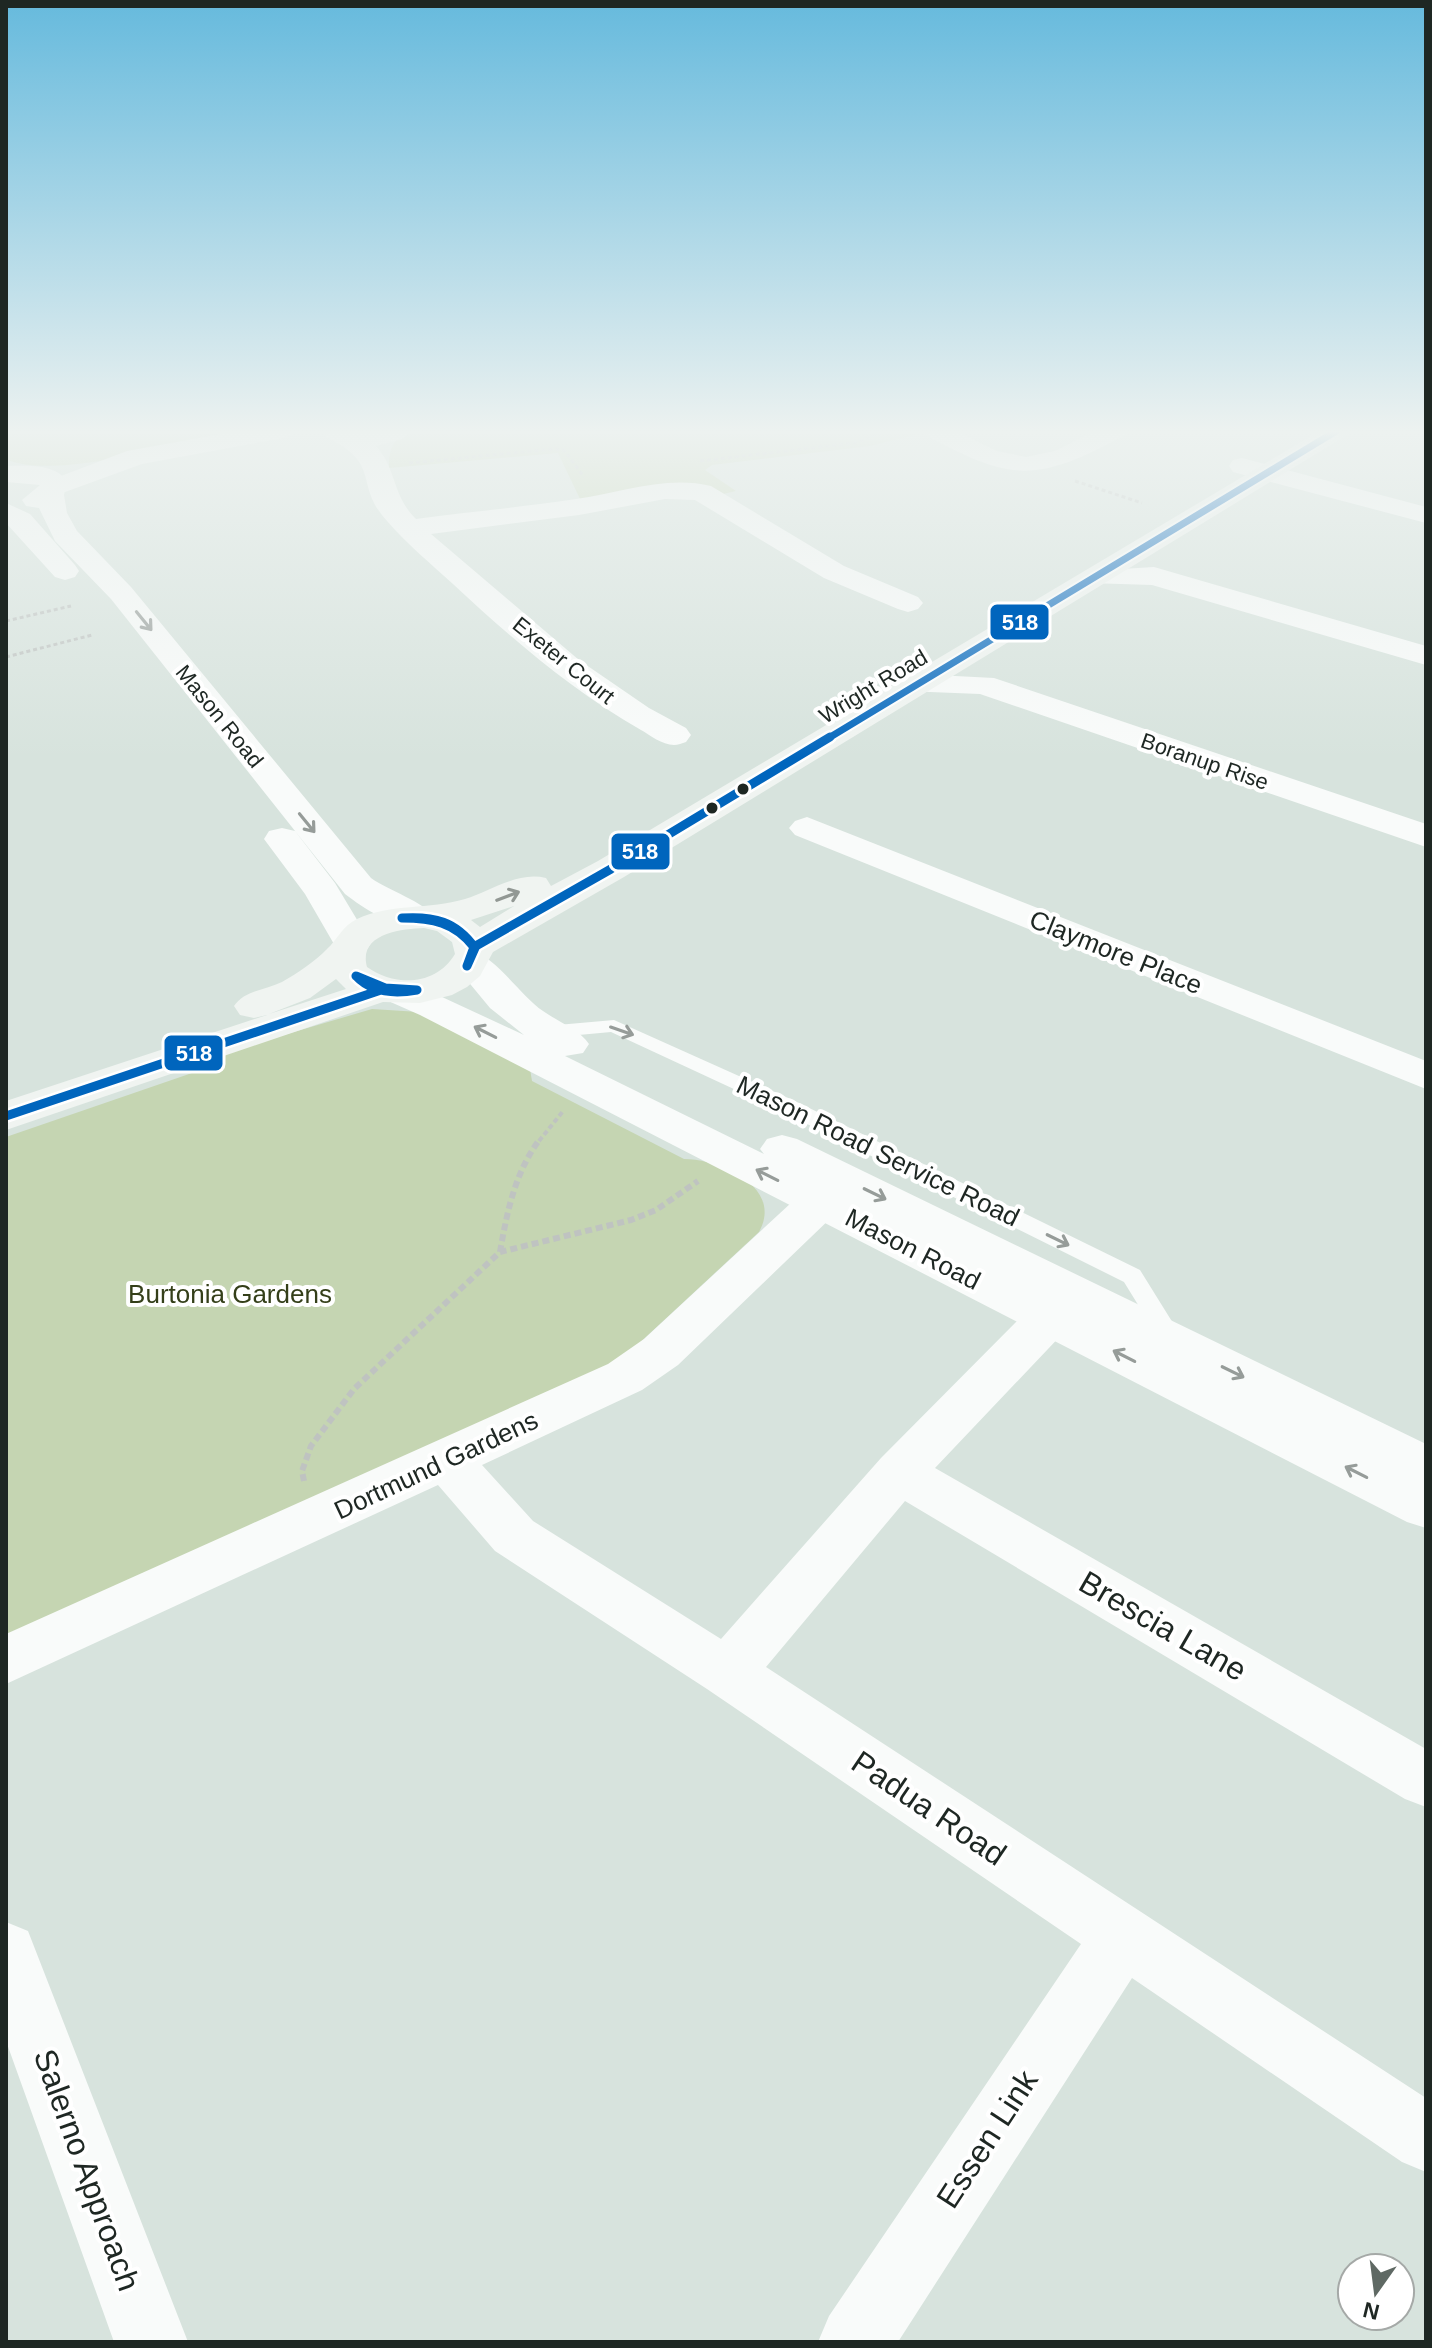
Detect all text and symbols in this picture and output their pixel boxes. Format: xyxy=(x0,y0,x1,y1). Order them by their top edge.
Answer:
line badge: 518 xyxy=(989,603,1050,641)
one-way arrow xyxy=(135,610,152,631)
text: 518 xyxy=(1002,610,1038,635)
street label: Exeter Court xyxy=(508,612,620,709)
street label: Wright Road xyxy=(815,644,932,729)
street label: Mason Road xyxy=(171,660,269,773)
street label: Boranup Rise xyxy=(1138,728,1272,795)
unlabelled marker xyxy=(735,781,751,797)
unlabelled marker xyxy=(704,800,720,816)
one-way arrow xyxy=(298,813,316,833)
line badge: 518 xyxy=(610,832,671,871)
text: 518 xyxy=(622,839,658,864)
one-way arrow xyxy=(495,888,520,902)
street label: Claymore Place xyxy=(1025,904,1207,1000)
one-way arrow xyxy=(474,1023,498,1039)
one-way arrow xyxy=(610,1024,634,1039)
line badge: 518 xyxy=(163,1034,224,1072)
text: 518 xyxy=(176,1041,212,1066)
street label: Mason Road Service Road xyxy=(732,1069,1024,1233)
one-way arrow xyxy=(756,1167,780,1182)
one-way arrow xyxy=(862,1187,886,1203)
street label: Mason Road xyxy=(841,1202,985,1296)
one-way arrow xyxy=(1046,1233,1070,1248)
park label: Burtonia Gardens xyxy=(128,1279,332,1309)
one-way arrow xyxy=(1112,1347,1136,1363)
one-way arrow xyxy=(1221,1365,1245,1380)
street label: Dortmund Gardens xyxy=(329,1405,543,1525)
one-way arrow xyxy=(1345,1464,1369,1480)
street label: Brescia Lane xyxy=(1073,1564,1253,1688)
street label: Padua Road xyxy=(845,1743,1013,1873)
street label: Salerno Approach xyxy=(27,2044,147,2296)
street label: Essen Link xyxy=(929,2063,1045,2214)
north arrow xyxy=(1336,2252,1416,2332)
text: N xyxy=(1361,2297,1382,2325)

